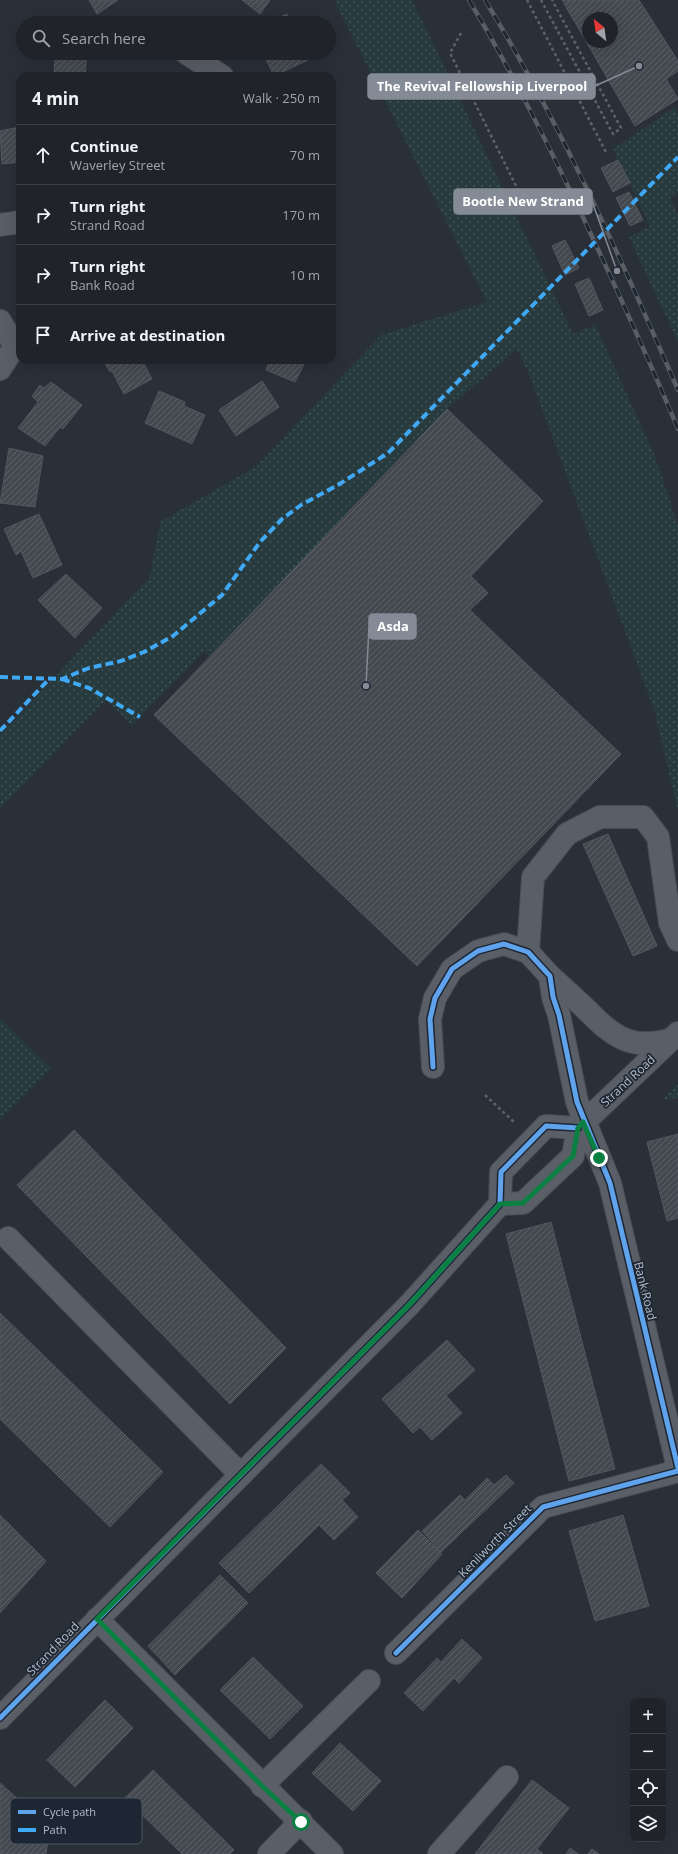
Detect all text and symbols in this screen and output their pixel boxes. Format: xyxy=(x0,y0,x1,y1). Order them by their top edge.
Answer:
north arrow xyxy=(582,12,618,48)
search box xyxy=(16,16,336,60)
icon: search xyxy=(30,27,52,49)
text: Search here xyxy=(62,28,146,48)
callout: The Revival Fellowship Liverpool xyxy=(368,74,595,99)
text: The Revival Fellowship Liverpool xyxy=(377,77,587,95)
text: 4 min xyxy=(32,87,79,110)
text: Walk · 250 m xyxy=(243,89,320,107)
text: Continue xyxy=(70,136,138,156)
icon: ahead xyxy=(32,144,54,166)
text: 70 m xyxy=(290,146,320,164)
text: Waverley Street xyxy=(70,156,165,174)
callout: Bootle New Strand xyxy=(454,189,592,214)
text: Bootle New Strand xyxy=(462,192,584,210)
text: Turn right xyxy=(70,196,145,216)
icon: right xyxy=(32,204,54,226)
text: 170 m xyxy=(282,206,320,224)
text: Strand Road xyxy=(70,216,145,234)
text: Turn right xyxy=(70,256,145,276)
icon: right xyxy=(32,264,54,286)
text: 10 m xyxy=(290,266,320,284)
text: Bank Road xyxy=(70,276,135,294)
icon: arrive xyxy=(32,324,54,346)
text: Arrive at destination xyxy=(70,325,225,345)
callout: Asda xyxy=(369,614,416,639)
text: Asda xyxy=(377,617,409,635)
street label: Strand Road xyxy=(597,1051,659,1110)
route end xyxy=(590,1149,608,1167)
street label: Bank Road xyxy=(630,1260,661,1322)
street label: Kenilworth Street xyxy=(454,1500,535,1581)
street label: Strand Road xyxy=(23,1618,83,1679)
map controls xyxy=(630,1698,666,1842)
button: + xyxy=(630,1698,666,1734)
button: − xyxy=(630,1734,666,1770)
button: locate xyxy=(630,1770,666,1806)
legend xyxy=(10,1798,142,1844)
text: Cycle path xyxy=(43,1804,96,1819)
button: layers xyxy=(630,1806,666,1842)
route start xyxy=(292,1813,310,1831)
text: Path xyxy=(43,1822,66,1837)

